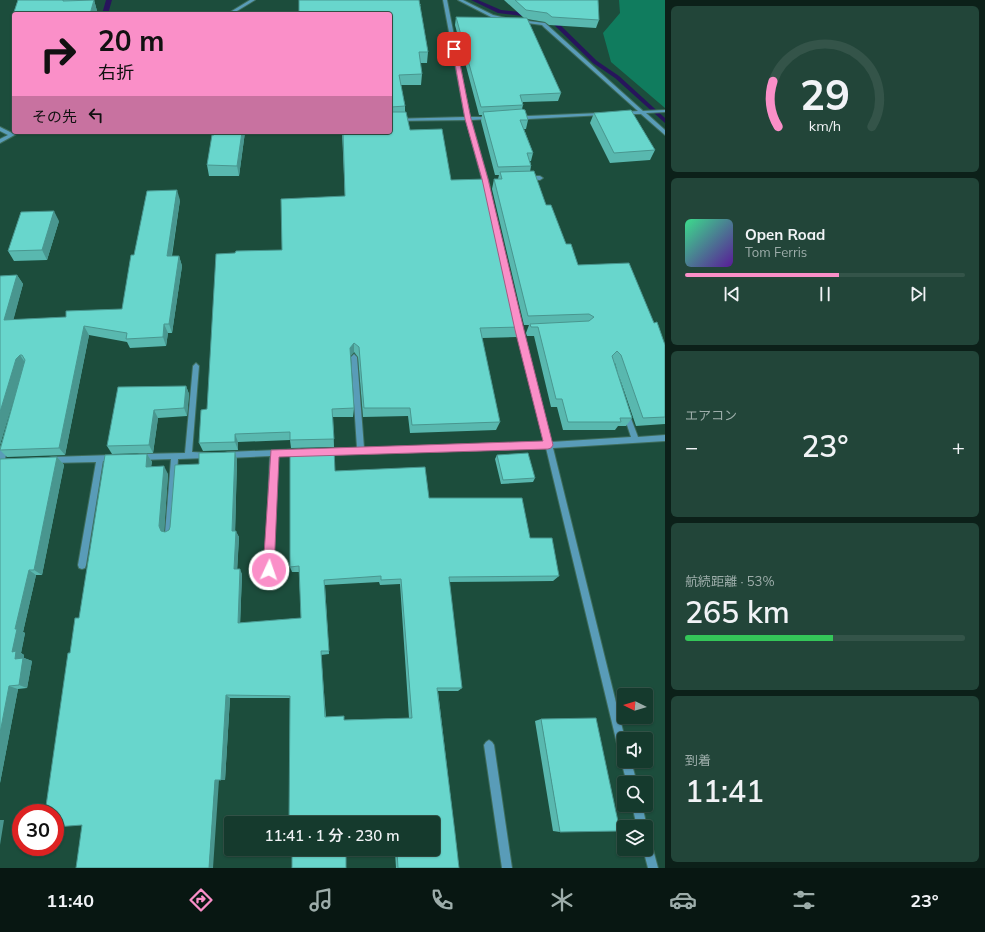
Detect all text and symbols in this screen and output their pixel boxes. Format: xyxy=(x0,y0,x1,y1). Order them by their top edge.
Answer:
text: 20 m xyxy=(98,23,164,58)
icon: right xyxy=(32,28,84,80)
pin xyxy=(437,32,471,66)
icon: arrive xyxy=(443,38,465,60)
text: 右折 xyxy=(98,61,134,84)
text: 29 xyxy=(800,68,850,120)
icon: left xyxy=(85,104,107,126)
text: その先 xyxy=(32,107,77,126)
text: km/h xyxy=(809,117,841,135)
text: Open Road xyxy=(745,225,825,244)
text: Tom Ferris xyxy=(745,244,807,260)
icon: previous xyxy=(721,283,743,305)
icon: pause xyxy=(814,283,836,305)
icon: next xyxy=(907,283,929,305)
text: エアコン xyxy=(685,407,737,423)
text: 23° xyxy=(801,427,849,465)
text: − xyxy=(685,433,698,461)
text: + xyxy=(952,433,965,461)
position arrow xyxy=(248,549,290,591)
text: 航続距離 · 53% xyxy=(685,573,775,589)
text: 265 km xyxy=(685,593,790,631)
north arrow xyxy=(617,688,653,724)
map controls xyxy=(617,688,653,856)
button: sound xyxy=(617,732,653,768)
text: 到着 xyxy=(685,752,711,768)
text: 11:41 xyxy=(685,772,764,810)
button: search xyxy=(617,776,653,812)
speed limit sign: 30 xyxy=(12,804,64,856)
button: layers xyxy=(617,820,653,856)
text: 11:41 · 1 分 · 230 m xyxy=(264,826,400,845)
icon: directions xyxy=(187,886,215,914)
icon: music xyxy=(307,886,335,914)
icon: phone xyxy=(428,886,456,914)
icon: climate xyxy=(548,886,576,914)
icon: car xyxy=(669,886,697,914)
icon: filters xyxy=(790,886,818,914)
text: 11:40 xyxy=(46,889,94,912)
text: 23° xyxy=(910,889,939,912)

